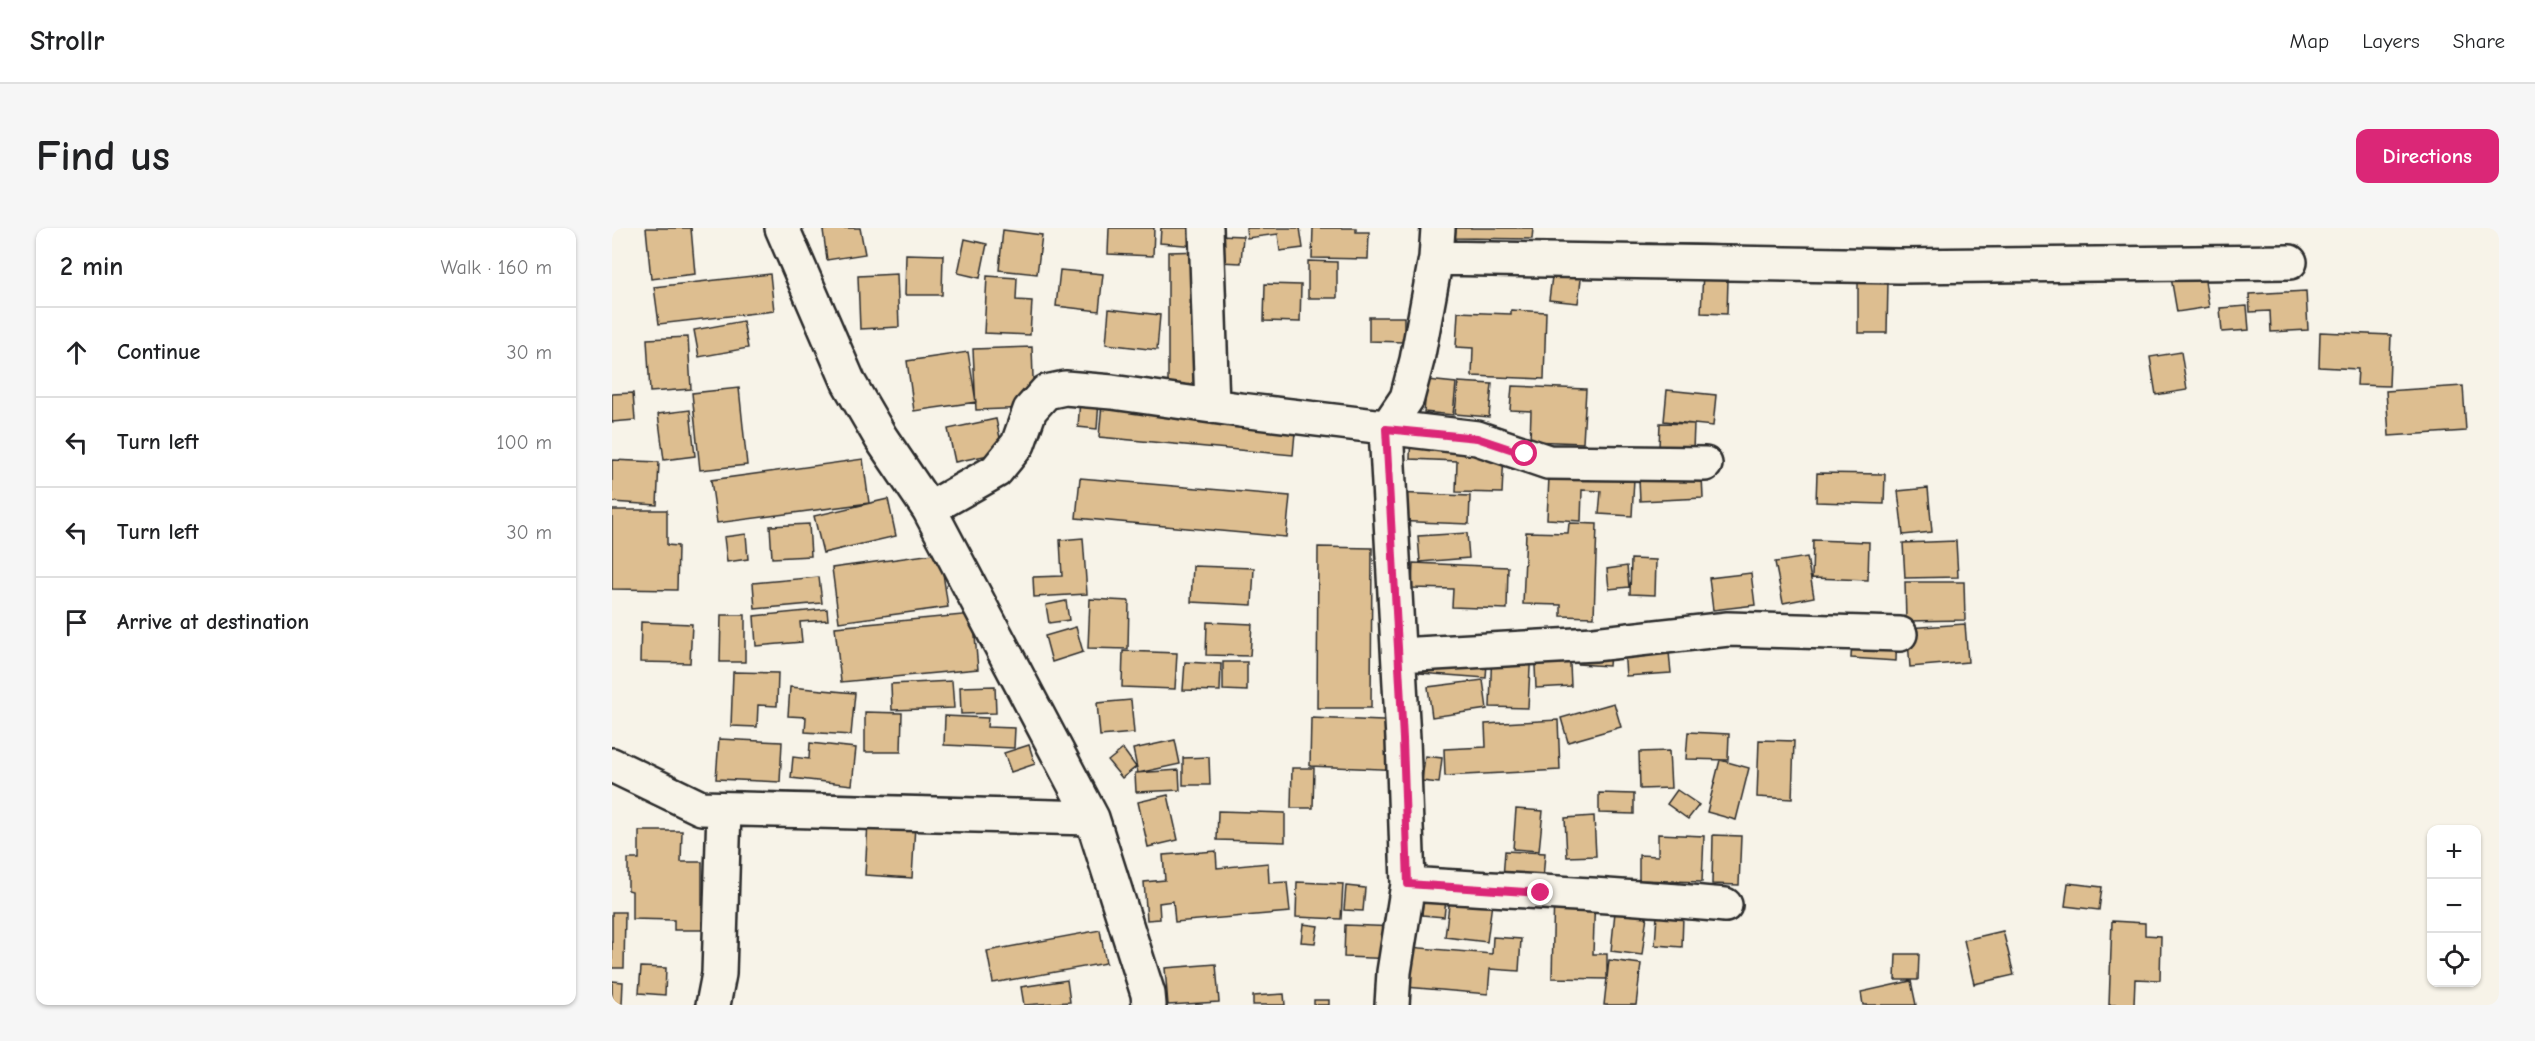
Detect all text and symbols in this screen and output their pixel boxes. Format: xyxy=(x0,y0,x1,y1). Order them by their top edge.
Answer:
text: Strollr xyxy=(30,25,104,57)
text: Map xyxy=(2290,29,2329,53)
text: Layers xyxy=(2362,29,2420,53)
text: Share xyxy=(2453,29,2505,53)
button: Directions xyxy=(2356,129,2499,183)
text: Find us xyxy=(36,132,170,181)
text: 2 min xyxy=(60,252,123,282)
text: Walk · 160 m xyxy=(441,256,552,279)
icon: ahead xyxy=(60,336,93,369)
text: Continue xyxy=(117,339,200,365)
text: 30 m xyxy=(506,341,552,364)
icon: left xyxy=(60,426,93,459)
text: Turn left xyxy=(117,429,199,455)
text: 100 m xyxy=(497,431,552,454)
route start xyxy=(1511,440,1537,466)
icon: left xyxy=(60,516,93,549)
text: Turn left xyxy=(117,519,199,545)
text: 30 m xyxy=(506,521,552,544)
icon: arrive xyxy=(60,606,93,639)
text: Arrive at destination xyxy=(117,609,309,635)
map controls xyxy=(2427,825,2481,987)
button: + xyxy=(2427,825,2481,879)
route end xyxy=(1527,879,1553,905)
button: − xyxy=(2427,879,2481,933)
button: locate xyxy=(2427,933,2481,987)

